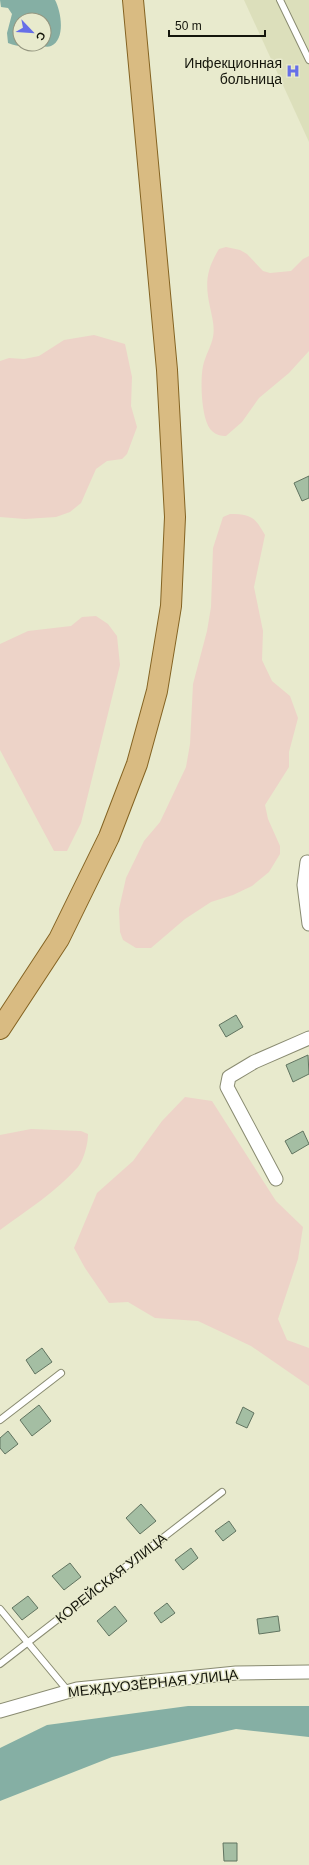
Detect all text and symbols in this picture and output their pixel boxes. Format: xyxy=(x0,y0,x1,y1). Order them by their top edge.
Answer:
north arrow xyxy=(12,12,52,52)
scale bar xyxy=(169,12,265,38)
text: 50 m xyxy=(175,19,202,33)
text: С xyxy=(34,30,48,42)
place label: Инфекционная больница xyxy=(184,55,282,87)
hospital icon: Инфекционная больница xyxy=(285,63,301,79)
street label: КОРЕЙСКАЯ УЛИЦА xyxy=(52,1528,170,1626)
street label: МЕЖДУОЗЁРНАЯ УЛИЦА xyxy=(67,1666,239,1700)

